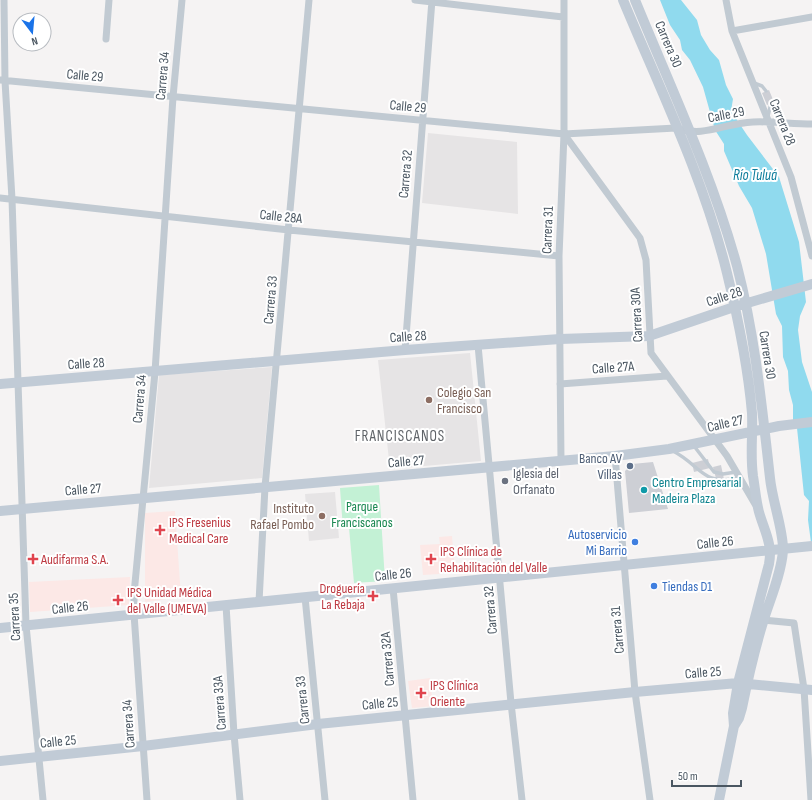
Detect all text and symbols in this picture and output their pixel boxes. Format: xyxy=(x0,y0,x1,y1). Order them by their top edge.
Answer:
north arrow xyxy=(12,12,52,52)
street label: Carrera 30 xyxy=(651,18,686,70)
text: N xyxy=(30,34,39,48)
street label: Carrera 34 xyxy=(152,51,173,101)
street label: Calle 29 xyxy=(66,65,104,86)
street label: Calle 29 xyxy=(389,96,427,117)
street label: Carrera 28 xyxy=(766,96,800,148)
street label: Calle 29 xyxy=(706,103,746,126)
street label: Carrera 32 xyxy=(395,149,416,199)
water label: Río Tuluá xyxy=(733,166,777,185)
street label: Calle 28A xyxy=(259,206,304,227)
street label: Carrera 31 xyxy=(538,206,557,254)
street label: Carrera 33 xyxy=(260,275,281,325)
street label: Calle 28 xyxy=(704,283,744,310)
street label: Carrera 30A xyxy=(627,286,646,343)
street label: Calle 28 xyxy=(389,327,427,346)
street label: Carrera 30 xyxy=(755,330,780,381)
street label: Calle 28 xyxy=(67,354,105,373)
street label: Calle 27A xyxy=(591,357,636,377)
street label: Carrera 34 xyxy=(129,374,150,424)
place label: Colegio San Francisco xyxy=(437,384,491,417)
marker: Colegio San Francisco xyxy=(424,395,434,405)
street label: Calle 27 xyxy=(705,411,745,436)
district label: FRANCISCANOS xyxy=(355,427,445,446)
place label: Banco AV Villas xyxy=(579,450,623,483)
street label: Calle 27 xyxy=(387,451,425,472)
marker: Banco AV Villas xyxy=(625,461,635,471)
place label: Iglesia del Orfanato xyxy=(513,465,559,498)
place label: Centro Empresarial Madeira Plaza xyxy=(652,474,741,507)
marker: Iglesia del Orfanato xyxy=(500,476,510,486)
street label: Calle 27 xyxy=(64,479,102,500)
marker: Centro Empresarial Madeira Plaza xyxy=(639,485,649,495)
park label: Parque Franciscanos xyxy=(331,498,393,531)
place label: Instituto Rafael Pombo xyxy=(250,500,314,533)
marker: Instituto Rafael Pombo xyxy=(317,511,327,521)
place label: IPS Fresenius Medical Care xyxy=(169,514,231,547)
marker: IPS Fresenius Medical Care xyxy=(154,524,166,536)
place label: Autoservicio Mi Barrio xyxy=(567,526,627,559)
street label: Calle 26 xyxy=(696,532,734,553)
marker: Autoservicio Mi Barrio xyxy=(630,537,640,547)
place label: IPS Clínica de Rehabilitación del Valle xyxy=(440,543,547,576)
place label: Audifarma S.A. xyxy=(40,551,109,568)
marker: IPS Clínica de Rehabilitación del Valle xyxy=(425,553,437,565)
marker: Audifarma S.A. xyxy=(28,554,38,564)
street label: Calle 26 xyxy=(374,564,412,585)
place label: Tiendas D1 xyxy=(662,578,712,595)
place label: Droguería La Rebaja xyxy=(319,580,365,613)
marker: Tiendas D1 xyxy=(649,581,659,591)
place label: IPS Unidad Médica del Valle (UMEVA) xyxy=(127,584,212,617)
street label: Carrera 32 xyxy=(480,585,501,635)
marker: Droguería La Rebaja xyxy=(368,591,378,601)
street label: Carrera 35 xyxy=(5,592,24,642)
marker: IPS Unidad Médica del Valle (UMEVA) xyxy=(112,594,124,606)
street label: Calle 26 xyxy=(51,597,89,618)
street label: Carrera 31 xyxy=(607,605,628,654)
street label: Carrera 32A xyxy=(377,630,398,687)
street label: Calle 25 xyxy=(684,662,722,683)
street label: Carrera 33A xyxy=(209,674,230,731)
street label: Carrera 33 xyxy=(291,675,313,725)
place label: IPS Clínica Oriente xyxy=(430,677,478,710)
marker: IPS Clínica Oriente xyxy=(415,687,427,699)
street label: Calle 25 xyxy=(361,693,399,714)
street label: Carrera 34 xyxy=(118,699,139,749)
street label: Calle 25 xyxy=(39,731,77,752)
scale bar xyxy=(672,762,741,788)
text: 50 m xyxy=(678,769,698,784)

